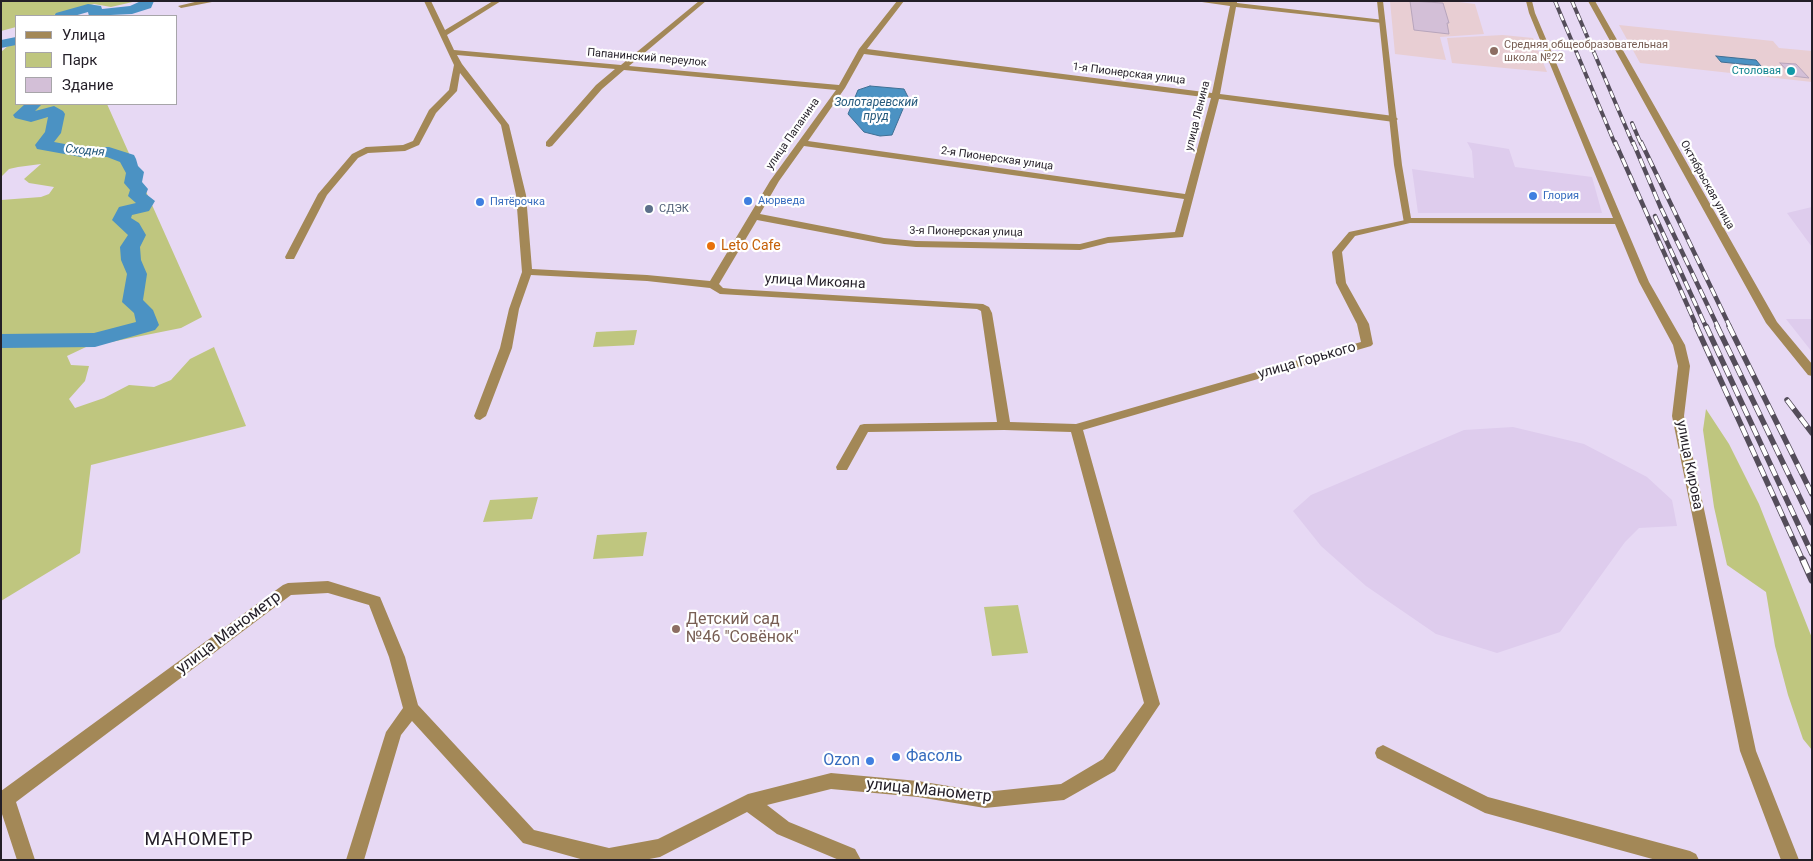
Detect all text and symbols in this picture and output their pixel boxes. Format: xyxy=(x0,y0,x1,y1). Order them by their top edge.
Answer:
legend xyxy=(15,15,178,105)
text: Улица xyxy=(62,26,105,44)
place label: Средняя общеобразовательная школа №22 xyxy=(1504,38,1668,64)
marker: Средняя общеобразовательная школа №22 xyxy=(1488,45,1500,57)
street label: Папанинский переулок xyxy=(587,46,707,70)
text: Парк xyxy=(62,51,97,69)
street label: 1-я Пионерская улица xyxy=(1072,61,1186,87)
place label: Столовая xyxy=(1732,64,1781,78)
marker: Столовая xyxy=(1785,65,1797,77)
text: Здание xyxy=(62,76,113,94)
street label: улица Ленина xyxy=(1183,80,1213,152)
street label: улица Папанина xyxy=(763,96,823,172)
water label: Золотаревский пруд xyxy=(834,96,918,124)
street label: Октябрьская улица xyxy=(1677,138,1737,232)
water label: Сходня xyxy=(65,142,105,160)
street label: 2-я Пионерская улица xyxy=(940,145,1054,173)
place label: Глория xyxy=(1543,189,1579,203)
marker: Глория xyxy=(1527,190,1539,202)
place label: Аюрведа xyxy=(758,194,805,208)
place label: Пятёрочка xyxy=(490,195,545,209)
marker: Аюрведа xyxy=(742,195,754,207)
marker: Пятёрочка xyxy=(474,196,486,208)
place label: СДЭК xyxy=(659,202,689,216)
marker: СДЭК xyxy=(643,203,655,215)
street label: 3-я Пионерская улица xyxy=(909,224,1023,240)
place label: Leto Cafe xyxy=(721,238,781,254)
marker: Leto Cafe xyxy=(705,240,717,252)
street label: улица Микояна xyxy=(764,271,866,293)
street label: улица Горького xyxy=(1256,339,1358,383)
street label: улица Кирова xyxy=(1672,419,1706,511)
street label: улица Манометр xyxy=(173,587,285,679)
place label: Детский сад №46 "Совёнок" xyxy=(686,610,799,648)
marker: Детский сад №46 "Совёнок" xyxy=(670,623,682,635)
place label: Фасоль xyxy=(906,747,962,767)
place label: Ozon xyxy=(823,751,860,771)
marker: Фасоль xyxy=(890,751,902,763)
marker: Ozon xyxy=(864,755,876,767)
street label: улица Манометр xyxy=(865,775,993,807)
district label: МАНОМЕТР xyxy=(143,829,255,851)

